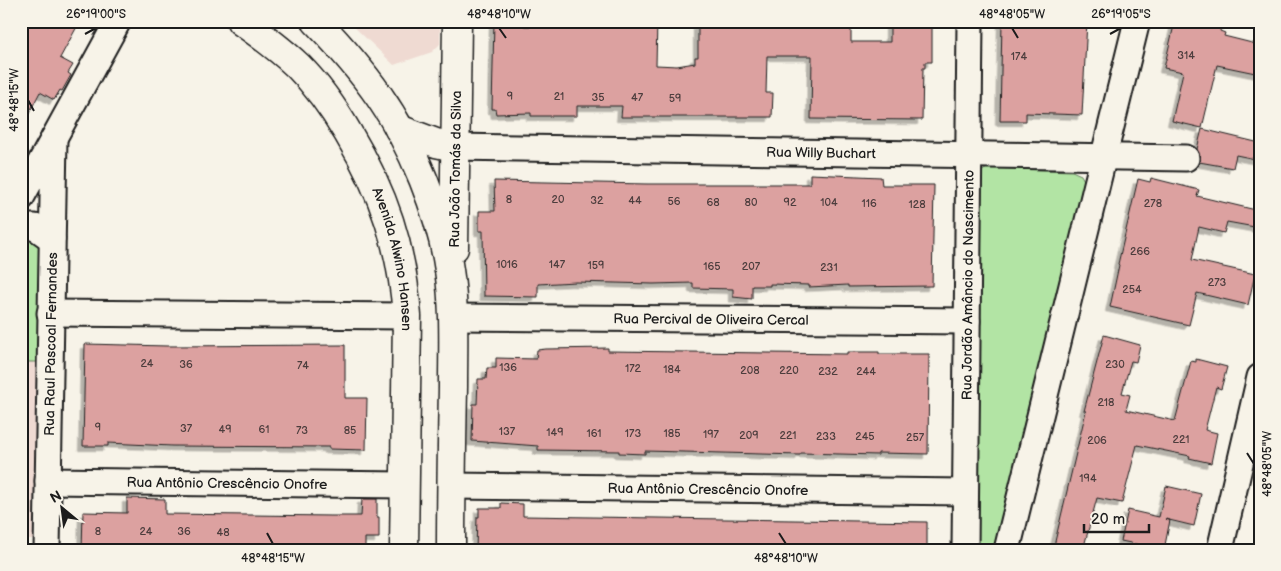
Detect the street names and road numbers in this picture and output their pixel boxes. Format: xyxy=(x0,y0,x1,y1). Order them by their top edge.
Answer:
street label: Rua João Tomás da Silva xyxy=(446,90,465,248)
street label: Rua Willy Buchart xyxy=(766,143,877,162)
street label: Rua Jordão Amâncio do Nascimento xyxy=(958,170,977,400)
street label: Avenida Alwino Hansen xyxy=(369,185,416,331)
street label: Rua Raul Pascoal Fernandes xyxy=(40,252,61,436)
street label: Rua Percival de Oliveira Cercal xyxy=(613,310,809,328)
street label: Rua Antônio Crescêncio Onofre xyxy=(126,473,328,493)
street label: Rua Antônio Crescêncio Onofre xyxy=(607,479,809,499)

